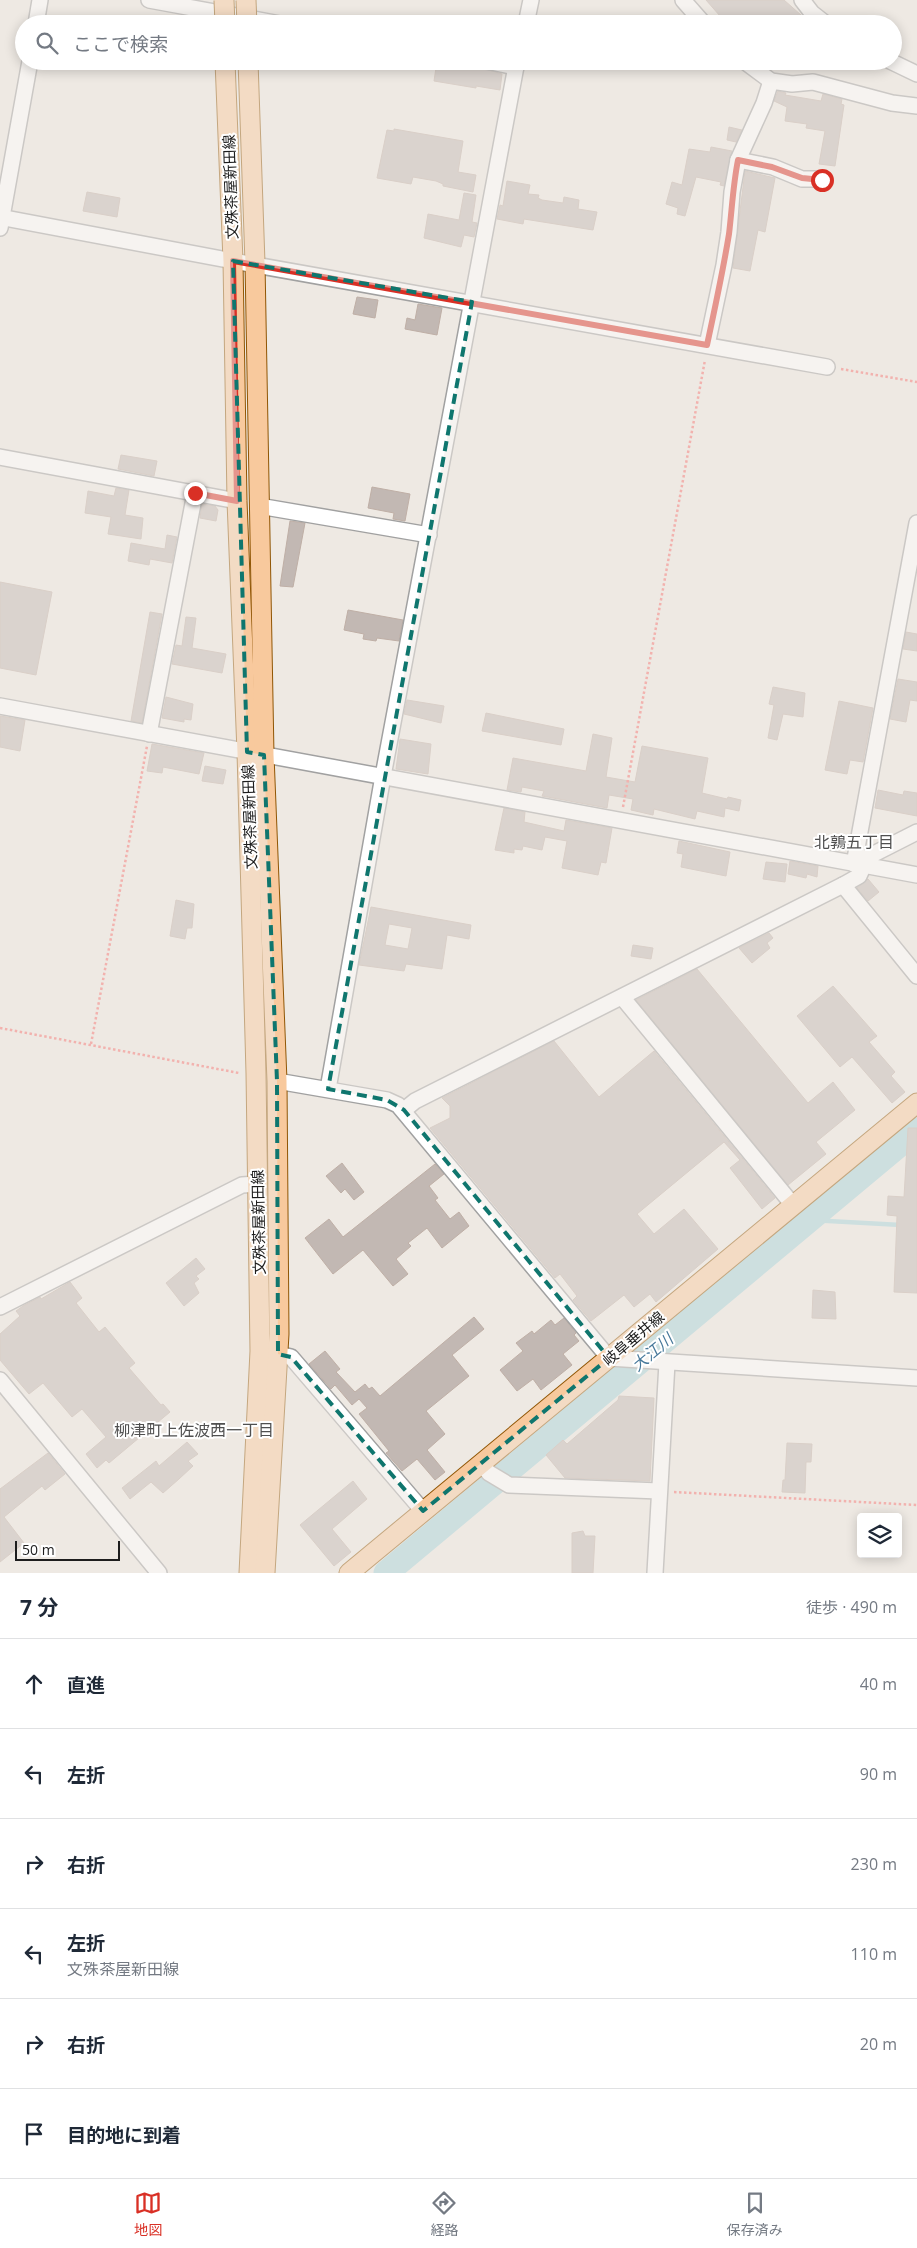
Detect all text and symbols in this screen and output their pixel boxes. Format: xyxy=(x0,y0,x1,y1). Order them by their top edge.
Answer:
search box xyxy=(15,15,902,70)
icon: search xyxy=(33,29,61,57)
text: ここで検索 xyxy=(73,31,168,57)
street label: 文殊茶屋新田線 xyxy=(218,134,242,240)
route start xyxy=(811,169,834,192)
route end xyxy=(184,482,207,505)
street label: 文殊茶屋新田線 xyxy=(237,764,261,870)
district label: 北鶉五丁目 xyxy=(814,831,894,853)
street label: 文殊茶屋新田線 xyxy=(247,1169,269,1275)
street label: 岐阜垂井線 xyxy=(598,1306,668,1370)
water label: 大江川 xyxy=(627,1327,679,1376)
district label: 柳津町上佐波西一丁目 xyxy=(114,1419,274,1441)
map controls xyxy=(857,1513,902,1558)
button: layers xyxy=(857,1513,902,1558)
scale bar xyxy=(15,1538,120,1561)
text: 50 m xyxy=(22,1540,55,1559)
text: 7 分 xyxy=(20,1593,58,1621)
text: 徒歩 · 490 m xyxy=(806,1596,897,1618)
icon: ahead xyxy=(20,1670,48,1698)
text: 直進 xyxy=(67,1672,105,1698)
text: 40 m xyxy=(860,1673,897,1695)
icon: left xyxy=(20,1760,48,1788)
text: 左折 xyxy=(67,1762,105,1788)
text: 90 m xyxy=(860,1763,897,1785)
icon: right xyxy=(20,1850,48,1878)
text: 右折 xyxy=(67,1852,105,1878)
text: 230 m xyxy=(851,1853,897,1875)
text: 左折 xyxy=(67,1930,105,1956)
icon: left xyxy=(20,1940,48,1968)
text: 110 m xyxy=(851,1943,897,1965)
text: 文殊茶屋新田線 xyxy=(67,1958,179,1980)
icon: right xyxy=(20,2030,48,2058)
text: 右折 xyxy=(67,2032,105,2058)
text: 20 m xyxy=(860,2033,897,2055)
icon: arrive xyxy=(20,2120,48,2148)
text: 目的地に到着 xyxy=(67,2122,181,2148)
tab: 地図 xyxy=(134,2189,162,2239)
tab: 経路 xyxy=(430,2189,458,2239)
tab: 保存済み xyxy=(727,2189,783,2239)

